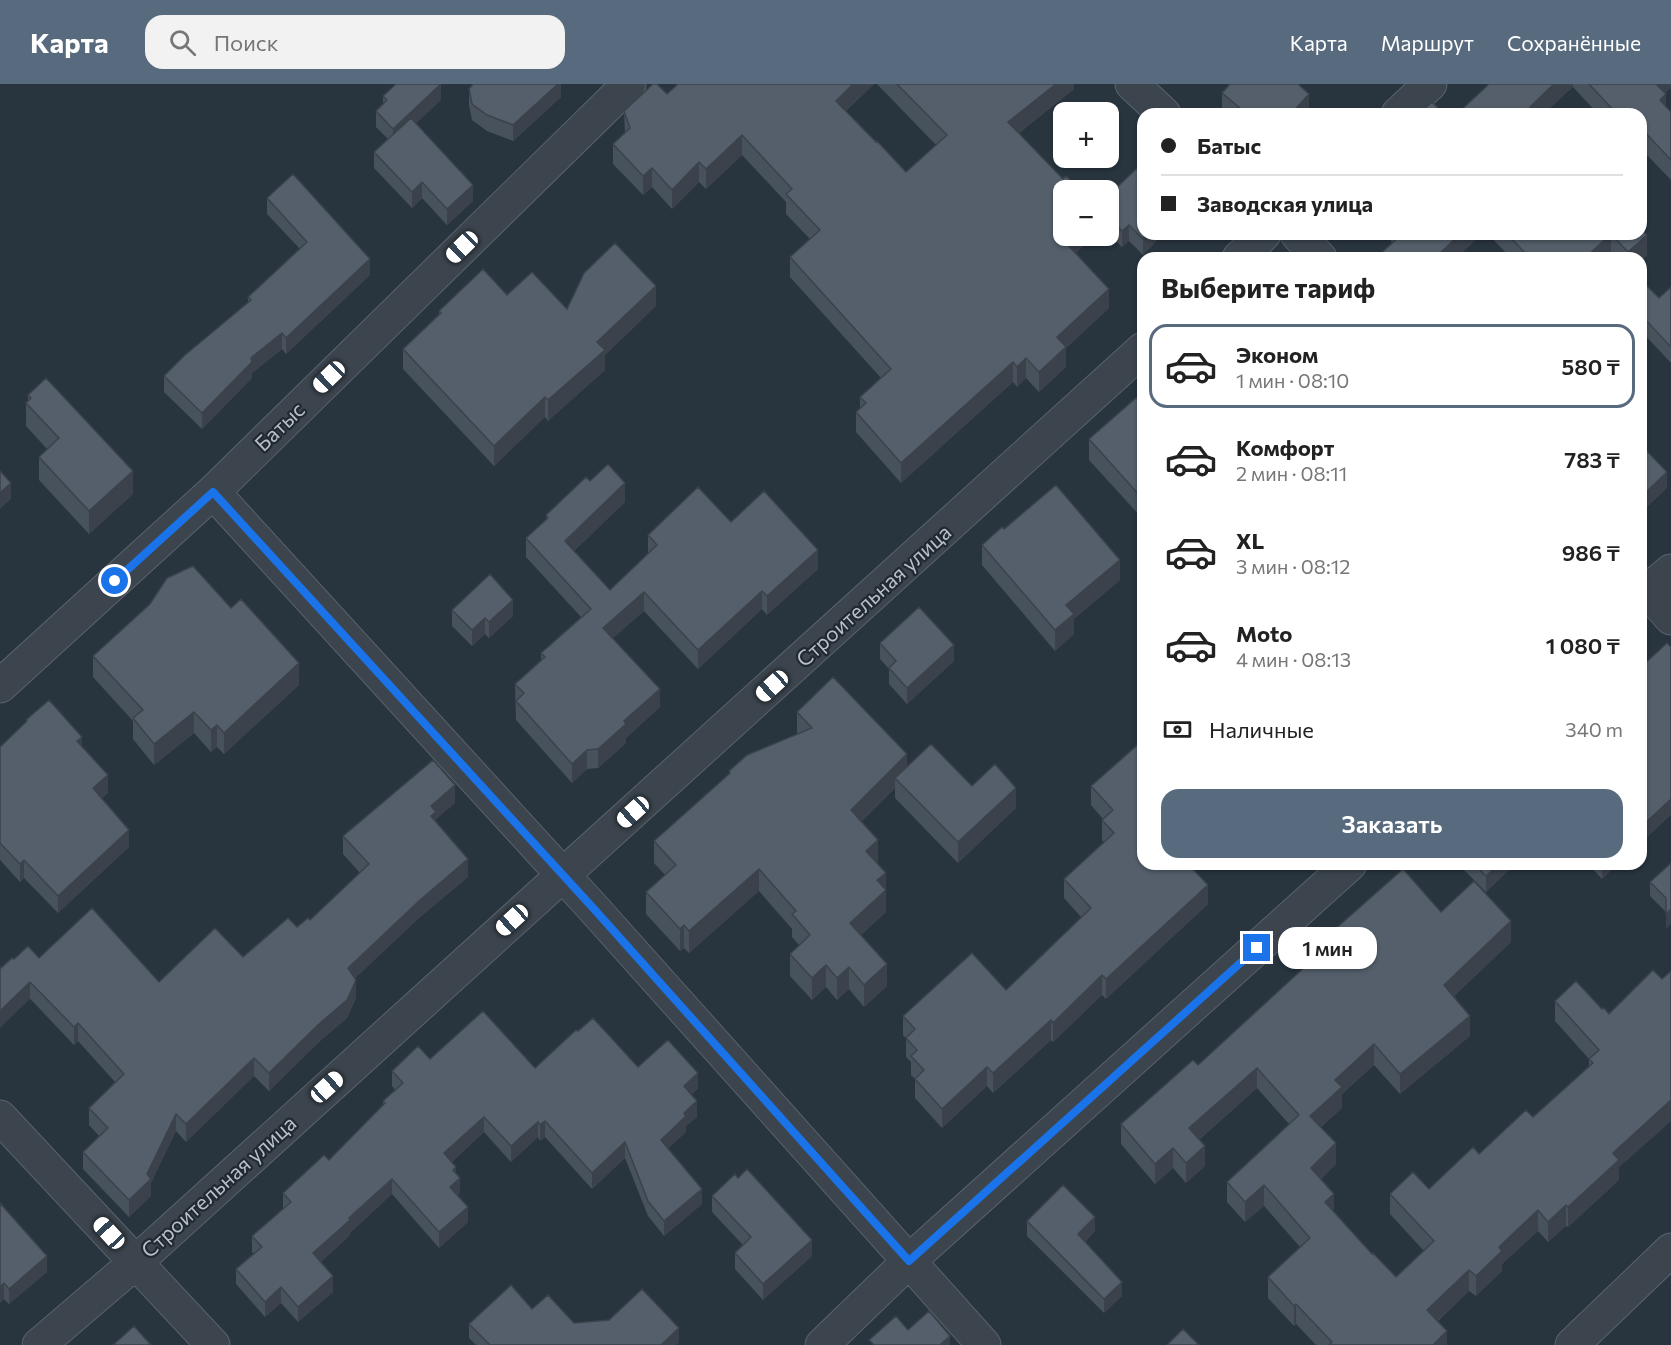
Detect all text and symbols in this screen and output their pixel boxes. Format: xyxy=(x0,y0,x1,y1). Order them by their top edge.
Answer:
search box xyxy=(145,15,565,69)
text: Карта xyxy=(30,25,109,59)
icon: search xyxy=(166,26,199,59)
text: Поиск xyxy=(214,29,278,56)
text: Карта xyxy=(1290,30,1348,55)
text: Маршрут xyxy=(1381,30,1474,55)
text: Сохранённые xyxy=(1507,30,1641,55)
map controls xyxy=(1053,102,1119,246)
button: + xyxy=(1053,102,1119,168)
text: Батыс xyxy=(1197,132,1261,159)
button: − xyxy=(1053,180,1119,246)
text: Заводская улица xyxy=(1197,190,1373,217)
car xyxy=(443,228,481,266)
text: Выберите тариф xyxy=(1161,271,1375,304)
icon: car xyxy=(1164,339,1218,393)
text: Эконом xyxy=(1236,341,1318,368)
text: 580 ₸ xyxy=(1561,353,1620,380)
car xyxy=(310,358,348,396)
text: 1 мин · 08:10 xyxy=(1236,368,1349,392)
street label: Батыс xyxy=(249,396,309,456)
icon: car xyxy=(1164,432,1218,486)
text: Комфорт xyxy=(1236,434,1334,461)
text: 783 ₸ xyxy=(1564,446,1620,473)
text: 2 мин · 08:11 xyxy=(1236,461,1347,485)
street label: Строительная улица xyxy=(790,519,956,671)
icon: car xyxy=(1164,525,1218,579)
text: XL xyxy=(1236,527,1264,554)
text: 986 ₸ xyxy=(1562,539,1620,566)
text: 3 мин · 08:12 xyxy=(1236,554,1350,578)
route start xyxy=(101,567,128,594)
icon: car xyxy=(1164,618,1218,672)
text: Moto xyxy=(1236,620,1292,647)
text: 1 080 ₸ xyxy=(1546,632,1620,659)
text: 4 мин · 08:13 xyxy=(1236,647,1351,671)
car xyxy=(753,667,791,705)
icon: cash xyxy=(1161,713,1194,746)
text: Наличные xyxy=(1209,716,1314,743)
text: 340 m xyxy=(1565,717,1623,741)
button: Заказать xyxy=(1161,789,1623,858)
car xyxy=(614,793,652,831)
car xyxy=(493,901,531,939)
callout: 1 мин xyxy=(1278,927,1377,969)
route end xyxy=(1243,934,1270,961)
text: 1 мин xyxy=(1302,936,1353,960)
car xyxy=(308,1068,346,1106)
street label: Строительная улица xyxy=(135,1110,301,1262)
car xyxy=(90,1214,128,1252)

